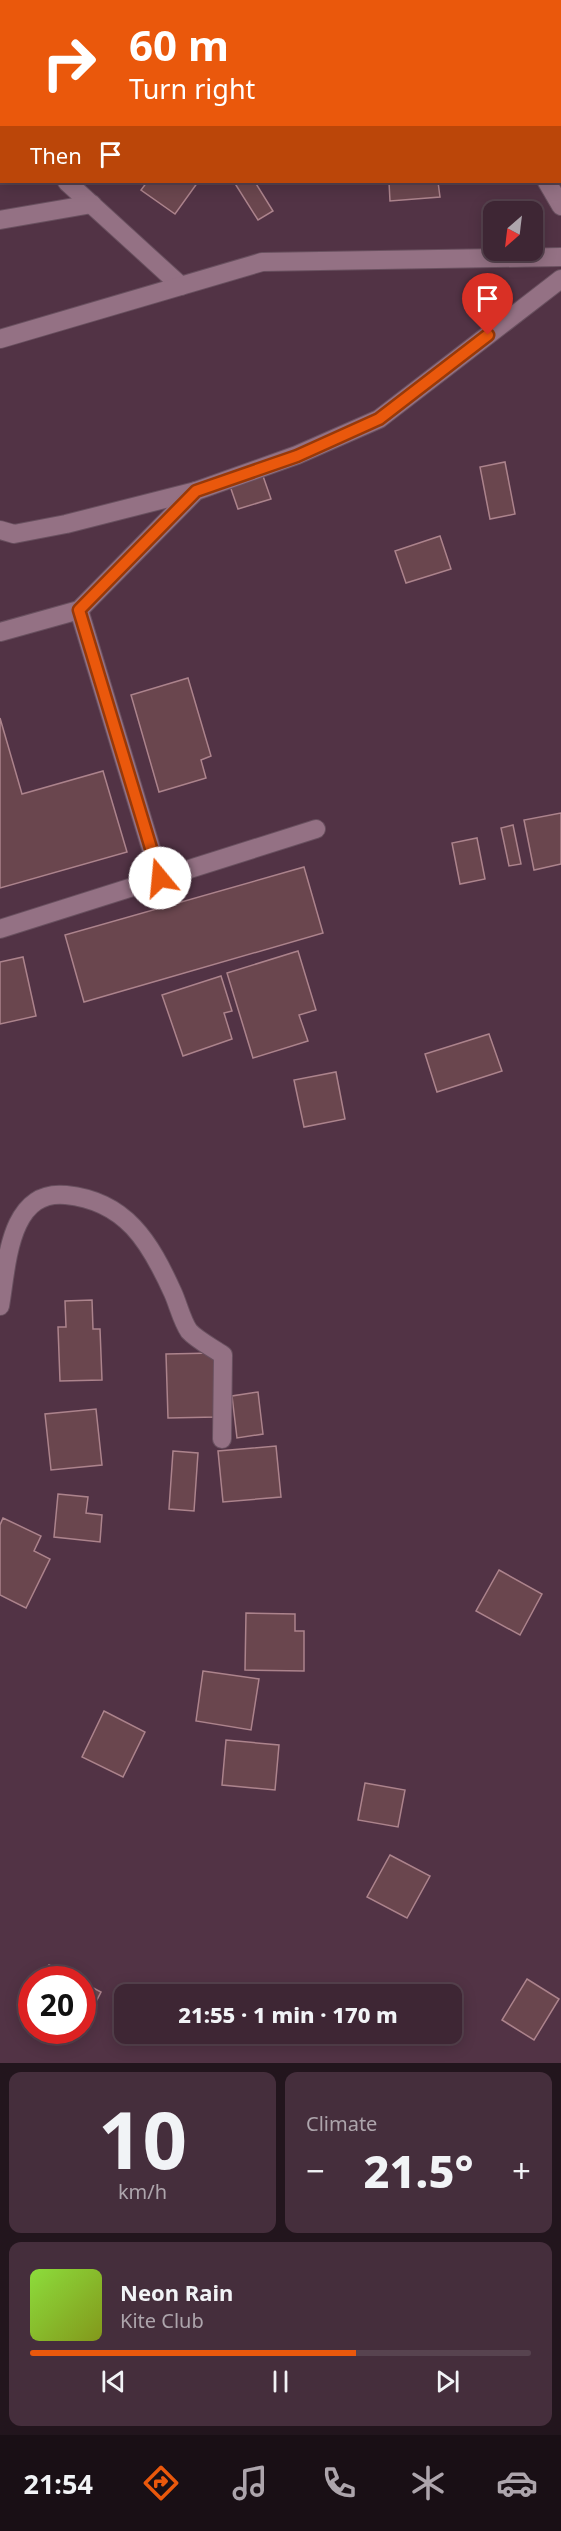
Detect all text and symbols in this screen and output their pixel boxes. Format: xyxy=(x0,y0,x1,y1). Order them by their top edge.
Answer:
text: 60 m xyxy=(129,16,229,73)
icon: right xyxy=(30,24,108,102)
text: Turn right xyxy=(129,70,255,107)
icon: arrive xyxy=(94,138,127,171)
text: Then xyxy=(30,140,82,170)
north arrow xyxy=(483,201,543,261)
map controls xyxy=(483,201,543,261)
pin xyxy=(462,273,513,335)
icon: arrive xyxy=(471,282,504,315)
position arrow xyxy=(128,846,192,910)
speed limit sign: 20 xyxy=(18,1966,96,2044)
text: 21:55 · 1 min · 170 m xyxy=(178,1999,398,2029)
text: 10 xyxy=(98,2086,187,2192)
text: Climate xyxy=(306,2110,377,2137)
text: 21.5° xyxy=(364,2140,473,2201)
text: − xyxy=(306,2148,325,2193)
text: + xyxy=(512,2148,531,2193)
text: km/h xyxy=(118,2178,167,2205)
text: Neon Rain xyxy=(120,2277,233,2307)
text: Kite Club xyxy=(120,2307,204,2334)
icon: previous xyxy=(97,2365,130,2398)
icon: pause xyxy=(264,2365,297,2398)
icon: next xyxy=(431,2365,464,2398)
icon: directions xyxy=(140,2462,182,2504)
icon: music xyxy=(229,2462,271,2504)
icon: phone xyxy=(318,2462,360,2504)
icon: climate xyxy=(407,2462,449,2504)
icon: car xyxy=(496,2462,538,2504)
text: 21:54 xyxy=(23,2465,93,2502)

